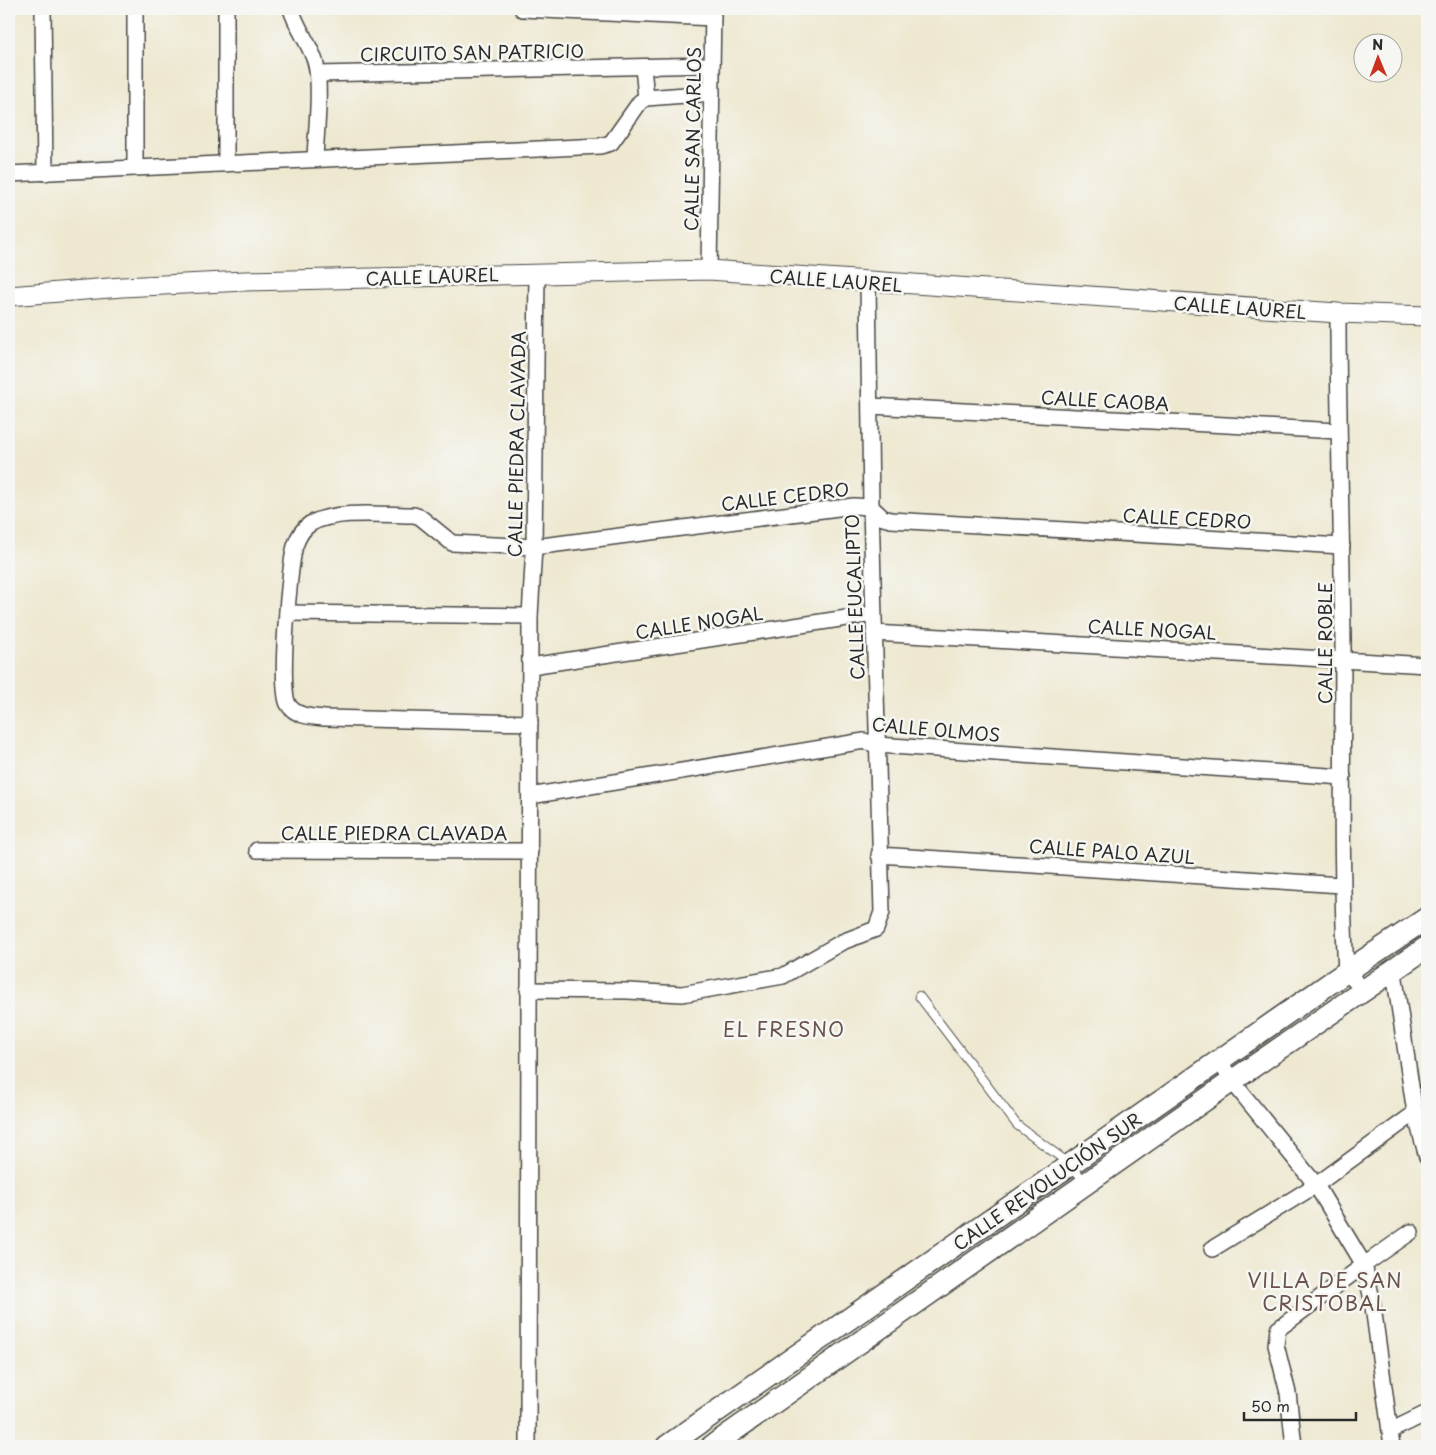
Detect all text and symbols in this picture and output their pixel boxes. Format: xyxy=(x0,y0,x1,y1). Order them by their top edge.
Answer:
north arrow xyxy=(1354,32,1404,82)
text: N xyxy=(1372,34,1383,55)
street label: CIRCUITO SAN PATRICIO xyxy=(360,37,584,67)
street label: CALLE SAN CARLOS xyxy=(677,47,707,231)
street label: CALLE LAUREL xyxy=(365,260,499,292)
street label: CALLE LAUREL xyxy=(769,262,903,298)
street label: CALLE LAUREL xyxy=(1173,289,1307,325)
street label: CALLE PIEDRA CLAVADA xyxy=(501,331,531,557)
street label: CALLE CAOBA xyxy=(1040,383,1170,417)
street label: CALLE CEDRO xyxy=(719,475,851,517)
street label: CALLE CEDRO xyxy=(1122,501,1252,535)
street label: CALLE EUCALIPTO xyxy=(838,513,870,681)
street label: CALLE ROBLE xyxy=(1311,582,1338,704)
street label: CALLE NOGAL xyxy=(633,599,765,645)
street label: CALLE NOGAL xyxy=(1087,612,1217,646)
street label: CALLE OLMOS xyxy=(871,710,1001,748)
street label: CALLE PIEDRA CLAVADA xyxy=(281,819,507,846)
street label: CALLE PALO AZUL xyxy=(1028,832,1196,870)
district label: EL FRESNO xyxy=(723,1014,845,1044)
street label: CALLE REVOLUCIÓN SUR xyxy=(947,1105,1147,1257)
district label: VILLA DE SAN CRISTOBAL xyxy=(1247,1265,1403,1318)
scale bar xyxy=(1244,1390,1356,1422)
text: 50 m xyxy=(1251,1394,1290,1417)

